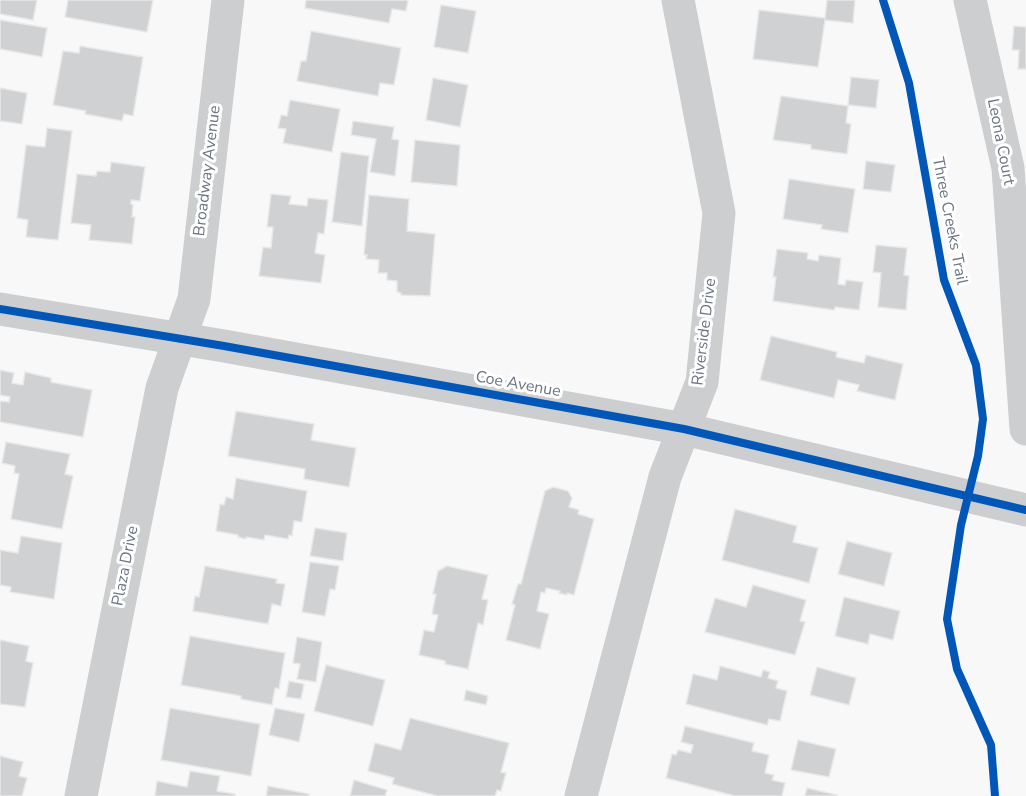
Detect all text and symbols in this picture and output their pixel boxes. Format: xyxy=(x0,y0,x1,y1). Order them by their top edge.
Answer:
street label: Leona Court xyxy=(982,97,1018,187)
street label: Broadway Avenue xyxy=(190,105,226,237)
street label: Three Creeks Trail xyxy=(927,156,971,286)
street label: Riverside Drive xyxy=(689,277,721,387)
street label: Coe Avenue xyxy=(474,368,562,402)
street label: Plaza Drive xyxy=(109,524,143,608)

